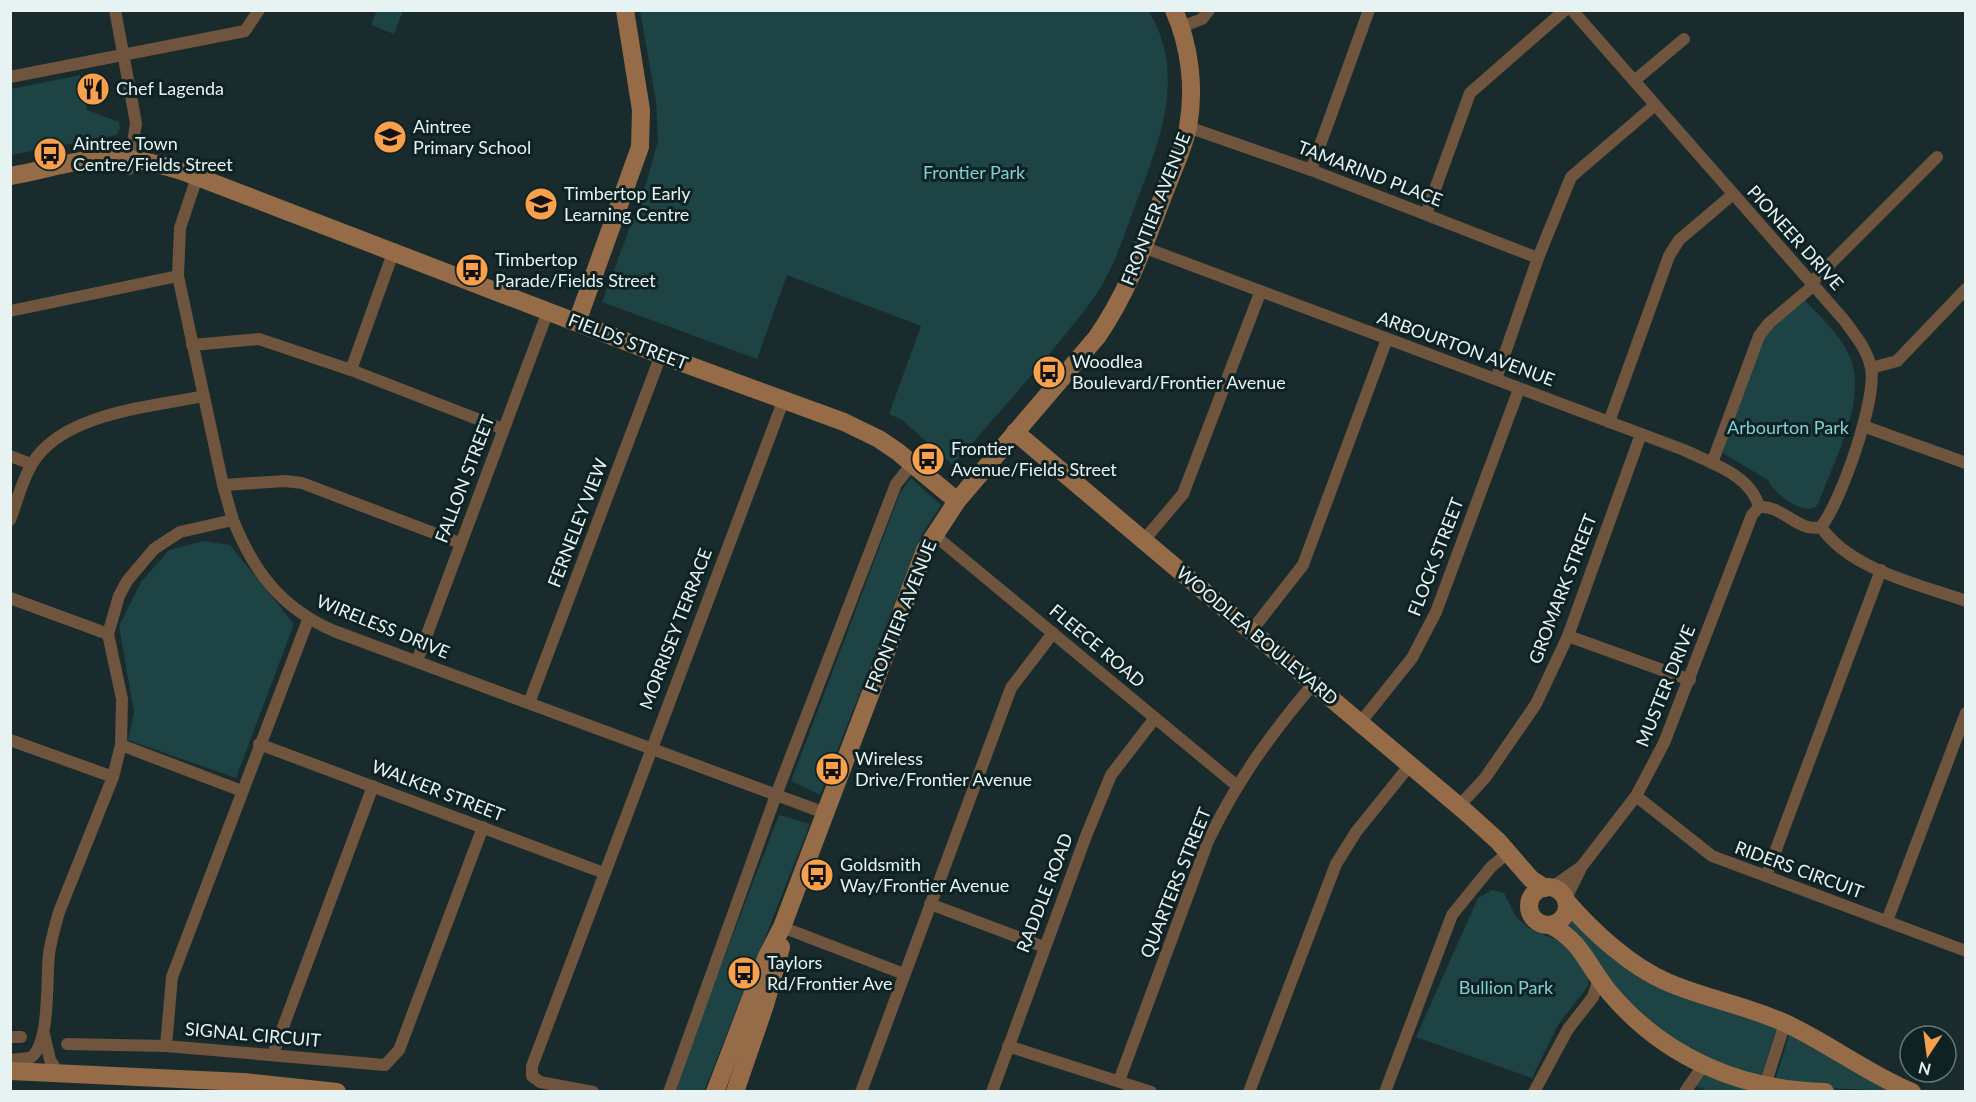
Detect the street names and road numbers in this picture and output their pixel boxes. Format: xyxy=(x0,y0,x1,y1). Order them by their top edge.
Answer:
street label: FRONTIER AVENUE xyxy=(1116,129,1194,288)
street label: TAMARIND PLACE xyxy=(1295,135,1446,211)
street label: PIONEER DRIVE xyxy=(1743,180,1849,294)
street label: ARBOURTON AVENUE xyxy=(1375,306,1558,390)
street label: FIELDS STREET xyxy=(566,308,691,374)
street label: FALLON STREET xyxy=(430,411,499,546)
street label: FERNELEY VIEW xyxy=(542,455,612,590)
street label: FLOCK STREET xyxy=(1402,494,1468,619)
street label: GROMARK STREET xyxy=(1523,510,1601,667)
street label: FRONTIER AVENUE xyxy=(860,536,941,695)
street label: MORRISEY TERRACE xyxy=(634,545,716,713)
street label: WOODLEA BOULEVARD xyxy=(1172,561,1343,709)
street label: WIRELESS DRIVE xyxy=(314,589,453,663)
street label: FLEECE ROAD xyxy=(1045,599,1150,692)
street label: MUSTER DRIVE xyxy=(1631,622,1699,750)
street label: WALKER STREET xyxy=(369,755,508,826)
street label: QUARTERS STREET xyxy=(1135,804,1215,961)
street label: RADDLE ROAD xyxy=(1011,830,1077,955)
street label: RIDERS CIRCUIT xyxy=(1732,836,1867,903)
street label: SIGNAL CIRCUIT xyxy=(184,1017,322,1051)

